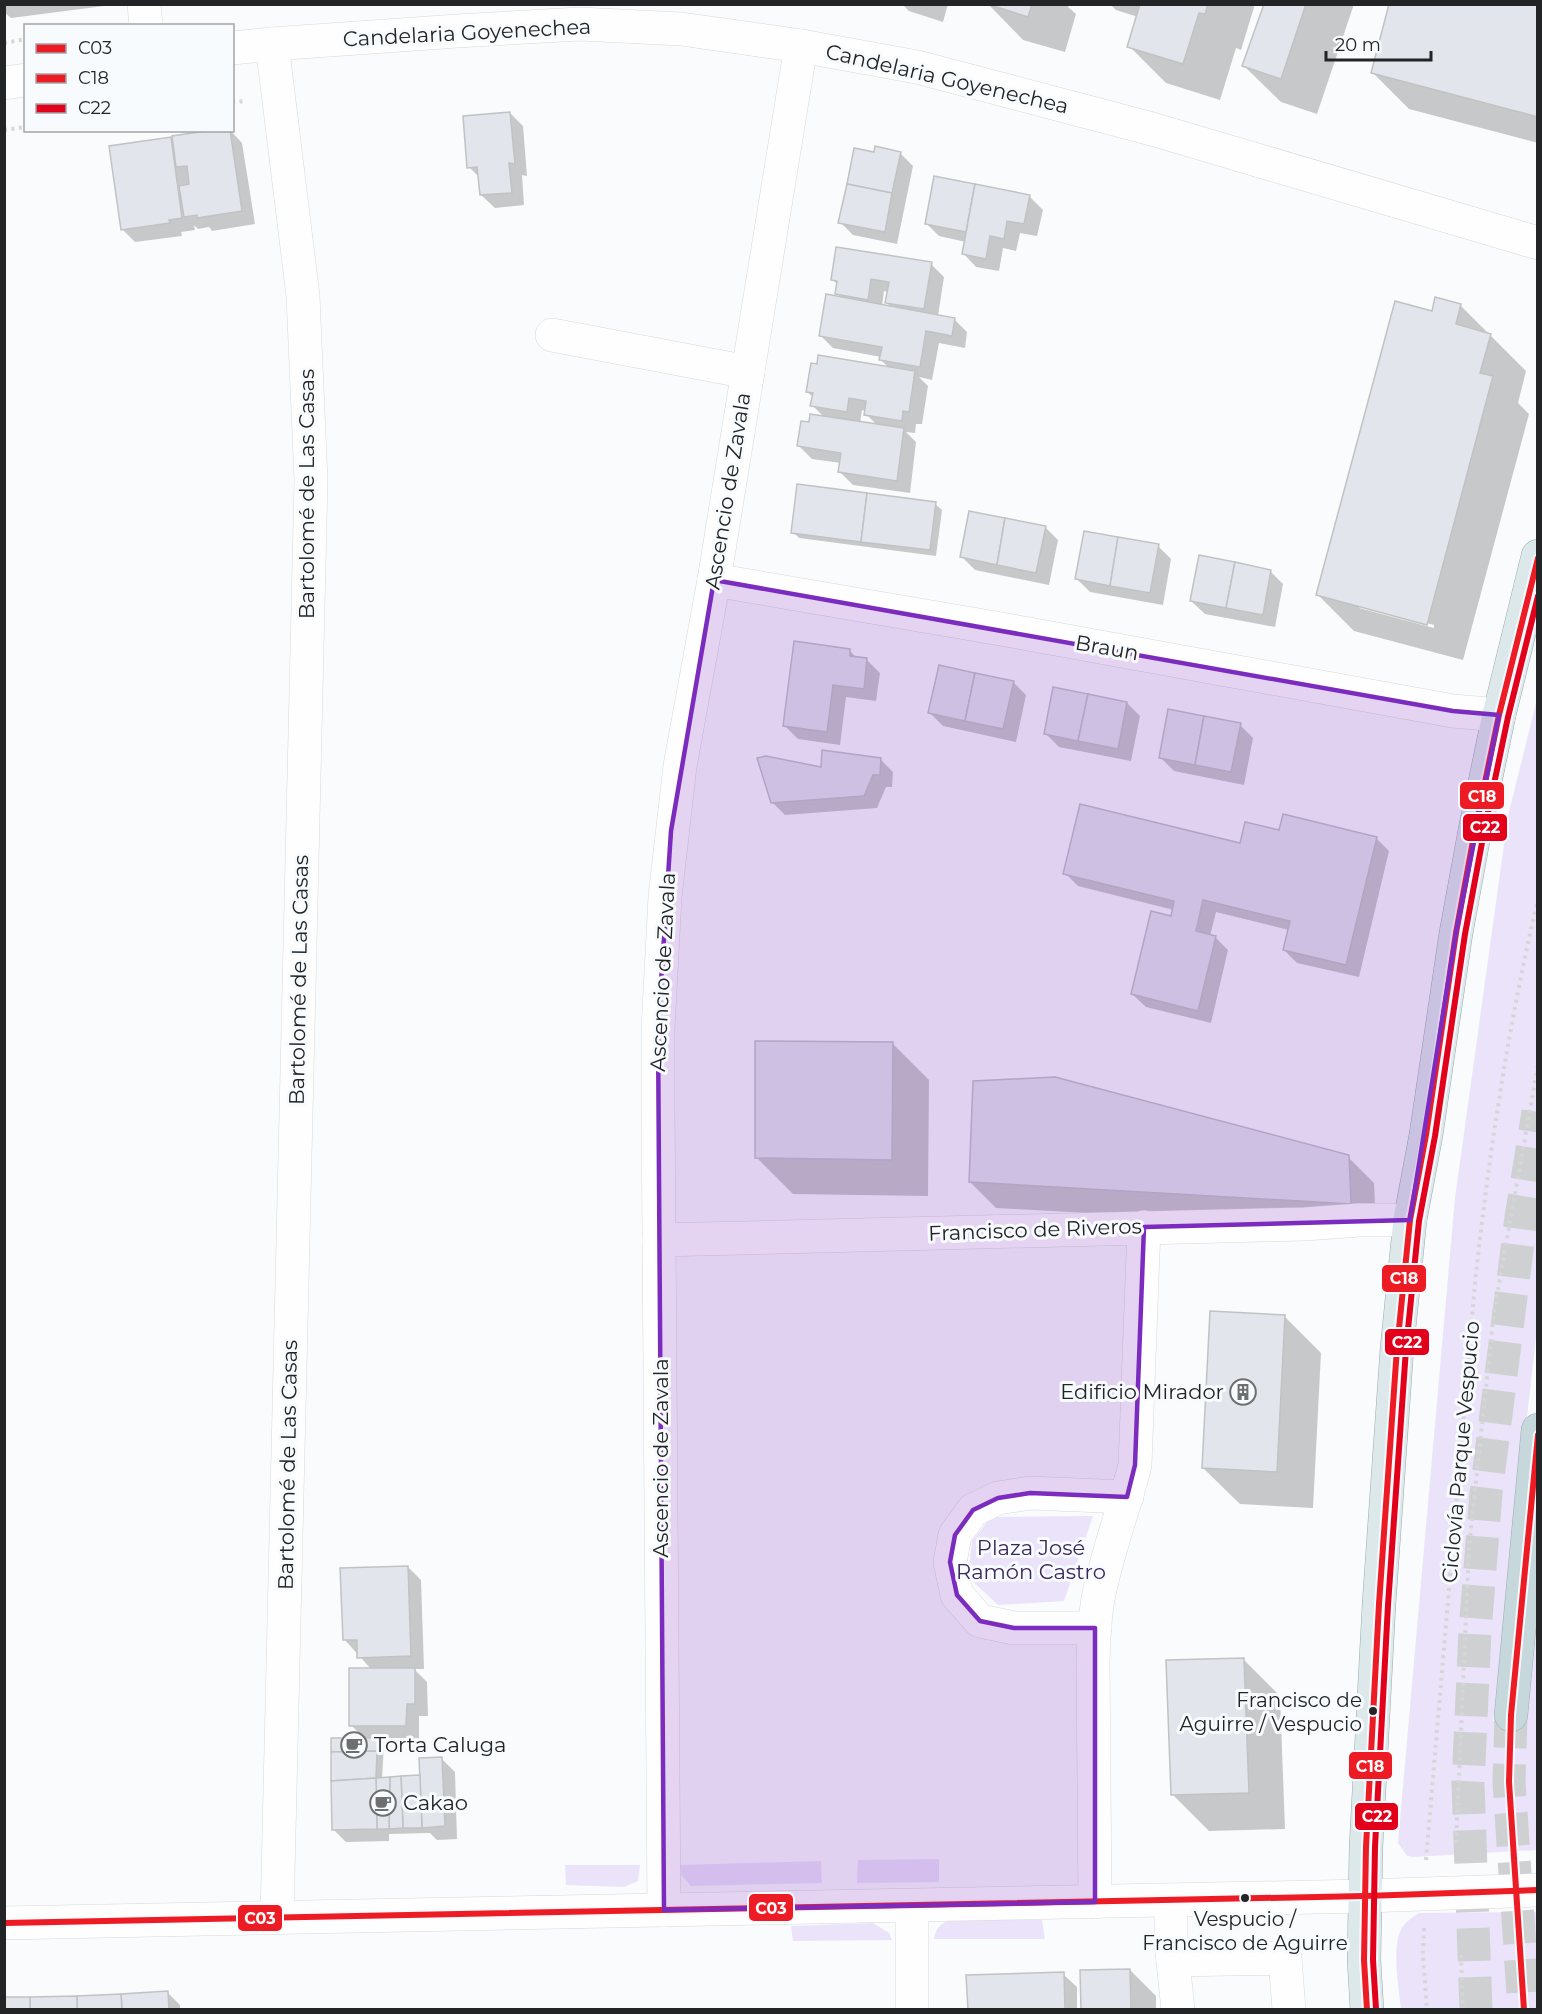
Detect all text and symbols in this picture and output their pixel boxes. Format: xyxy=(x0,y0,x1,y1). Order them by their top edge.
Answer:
street label: Candelaria Goyenechea xyxy=(342,14,592,51)
legend xyxy=(24,24,234,132)
scale bar xyxy=(1326,24,1431,62)
text: 20 m xyxy=(1335,34,1381,56)
text: C03 xyxy=(78,37,112,59)
street label: Candelaria Goyenechea xyxy=(823,38,1071,119)
text: C18 xyxy=(78,67,109,89)
text: C22 xyxy=(78,97,111,119)
street label: Bartolomé de Las Casas xyxy=(294,369,319,619)
street label: Ascencio de Zavala xyxy=(700,391,755,591)
street label: Braun xyxy=(1073,630,1141,665)
line badge: C18 xyxy=(1459,781,1505,810)
text: C18 xyxy=(1468,787,1496,806)
line badge: C22 xyxy=(1462,813,1508,842)
text: C22 xyxy=(1470,818,1500,837)
street label: Bartolomé de Las Casas xyxy=(284,855,313,1105)
street label: Ascencio de Zavala xyxy=(645,872,680,1072)
street label: Francisco de Riveros xyxy=(928,1213,1142,1246)
line badge: C18 xyxy=(1381,1264,1427,1293)
text: C18 xyxy=(1390,1269,1418,1288)
street label: Ciclovía Parque Vespucio xyxy=(1437,1320,1484,1584)
line badge: C22 xyxy=(1384,1328,1430,1356)
text: C22 xyxy=(1392,1333,1422,1352)
street label: Bartolomé de Las Casas xyxy=(273,1340,302,1590)
street label: Ascencio de Zavala xyxy=(648,1358,673,1558)
building icon: Edificio Mirador xyxy=(1228,1377,1258,1407)
place label: Edificio Mirador xyxy=(1060,1379,1224,1404)
park label: Plaza José Ramón Castro xyxy=(956,1535,1106,1584)
place label: Francisco de Aguirre / Vespucio xyxy=(1180,1688,1362,1736)
marker: Francisco de Aguirre / Vespucio xyxy=(1367,1705,1379,1717)
cafe icon: Torta Caluga xyxy=(339,1730,369,1760)
place label: Torta Caluga xyxy=(374,1732,506,1757)
line badge: C18 xyxy=(1348,1751,1393,1780)
text: C18 xyxy=(1356,1757,1384,1776)
cafe icon: Cakao xyxy=(368,1788,398,1818)
place label: Cakao xyxy=(403,1790,468,1815)
line badge: C22 xyxy=(1354,1802,1399,1831)
text: C22 xyxy=(1362,1807,1392,1826)
marker: Vespucio / Francisco de Aguirre xyxy=(1239,1892,1251,1904)
line badge: C03 xyxy=(748,1893,794,1922)
text: C03 xyxy=(755,1899,787,1918)
line badge: C03 xyxy=(237,1904,283,1932)
place label: Vespucio / Francisco de Aguirre xyxy=(1142,1907,1348,1955)
text: C03 xyxy=(244,1909,276,1928)

